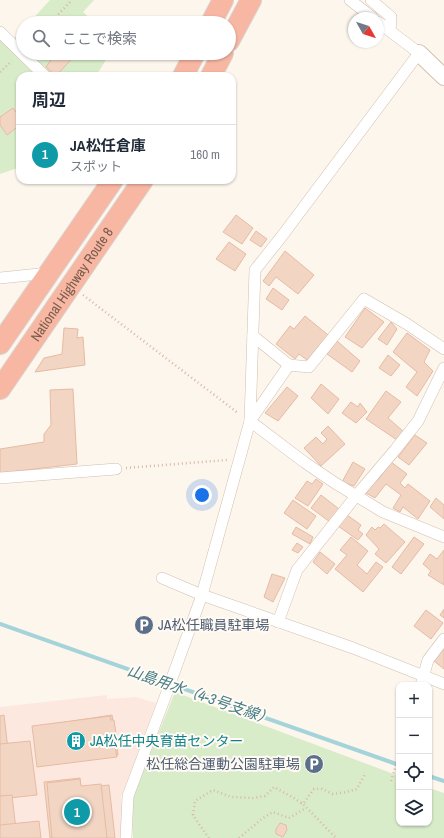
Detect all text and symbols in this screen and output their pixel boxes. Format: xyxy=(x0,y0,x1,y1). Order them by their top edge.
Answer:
north arrow xyxy=(348,12,384,48)
search box xyxy=(16,16,236,60)
icon: search xyxy=(30,27,52,49)
text: ここで検索 xyxy=(62,28,137,49)
text: 周辺 xyxy=(32,88,66,111)
text: JA松任倉庫 xyxy=(70,135,146,156)
text: 1 xyxy=(42,146,48,163)
text: 160 m xyxy=(190,146,220,163)
text: スポット xyxy=(70,158,122,175)
street label: National Highway Route 8 xyxy=(26,224,117,345)
your location xyxy=(192,485,212,505)
parking icon: JA松任職員駐車場 xyxy=(133,614,155,636)
place label: JA松任職員駐車場 xyxy=(158,616,269,634)
water label: 山島用水（4-3号支線） xyxy=(125,660,276,729)
map controls xyxy=(396,682,432,826)
button: + xyxy=(396,682,432,718)
button: − xyxy=(396,718,432,754)
building icon: JA松任中央育苗センター xyxy=(65,730,87,752)
place label: JA松任中央育苗センター xyxy=(90,732,243,750)
parking icon: 松任総合運動公園駐車場 xyxy=(303,753,325,775)
button: locate xyxy=(396,754,432,790)
place label: 松任総合運動公園駐車場 xyxy=(146,755,300,773)
button: layers xyxy=(396,790,432,826)
pin: 1 xyxy=(64,797,90,827)

